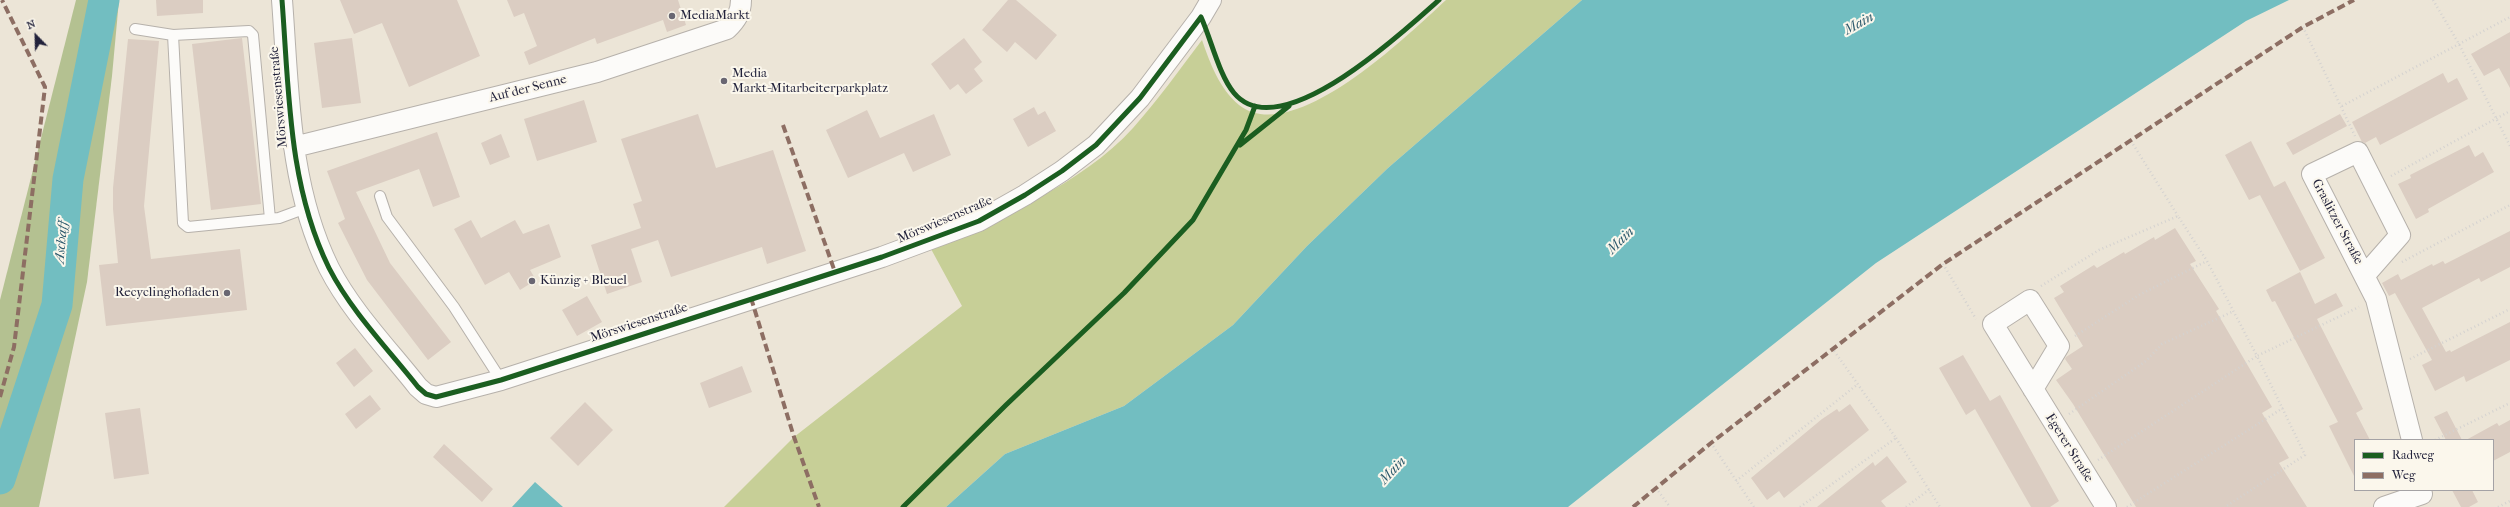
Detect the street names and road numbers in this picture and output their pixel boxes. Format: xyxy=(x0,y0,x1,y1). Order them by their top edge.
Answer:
street label: Mörswiesenstraße xyxy=(267,46,291,148)
street label: Auf der Senne xyxy=(488,72,568,106)
street label: Graslitzer Straße xyxy=(2308,177,2366,267)
street label: Mörswiesenstraße xyxy=(895,193,995,247)
street label: Mörswiesenstraße xyxy=(588,300,690,346)
street label: Egerer Straße xyxy=(2042,411,2096,485)

